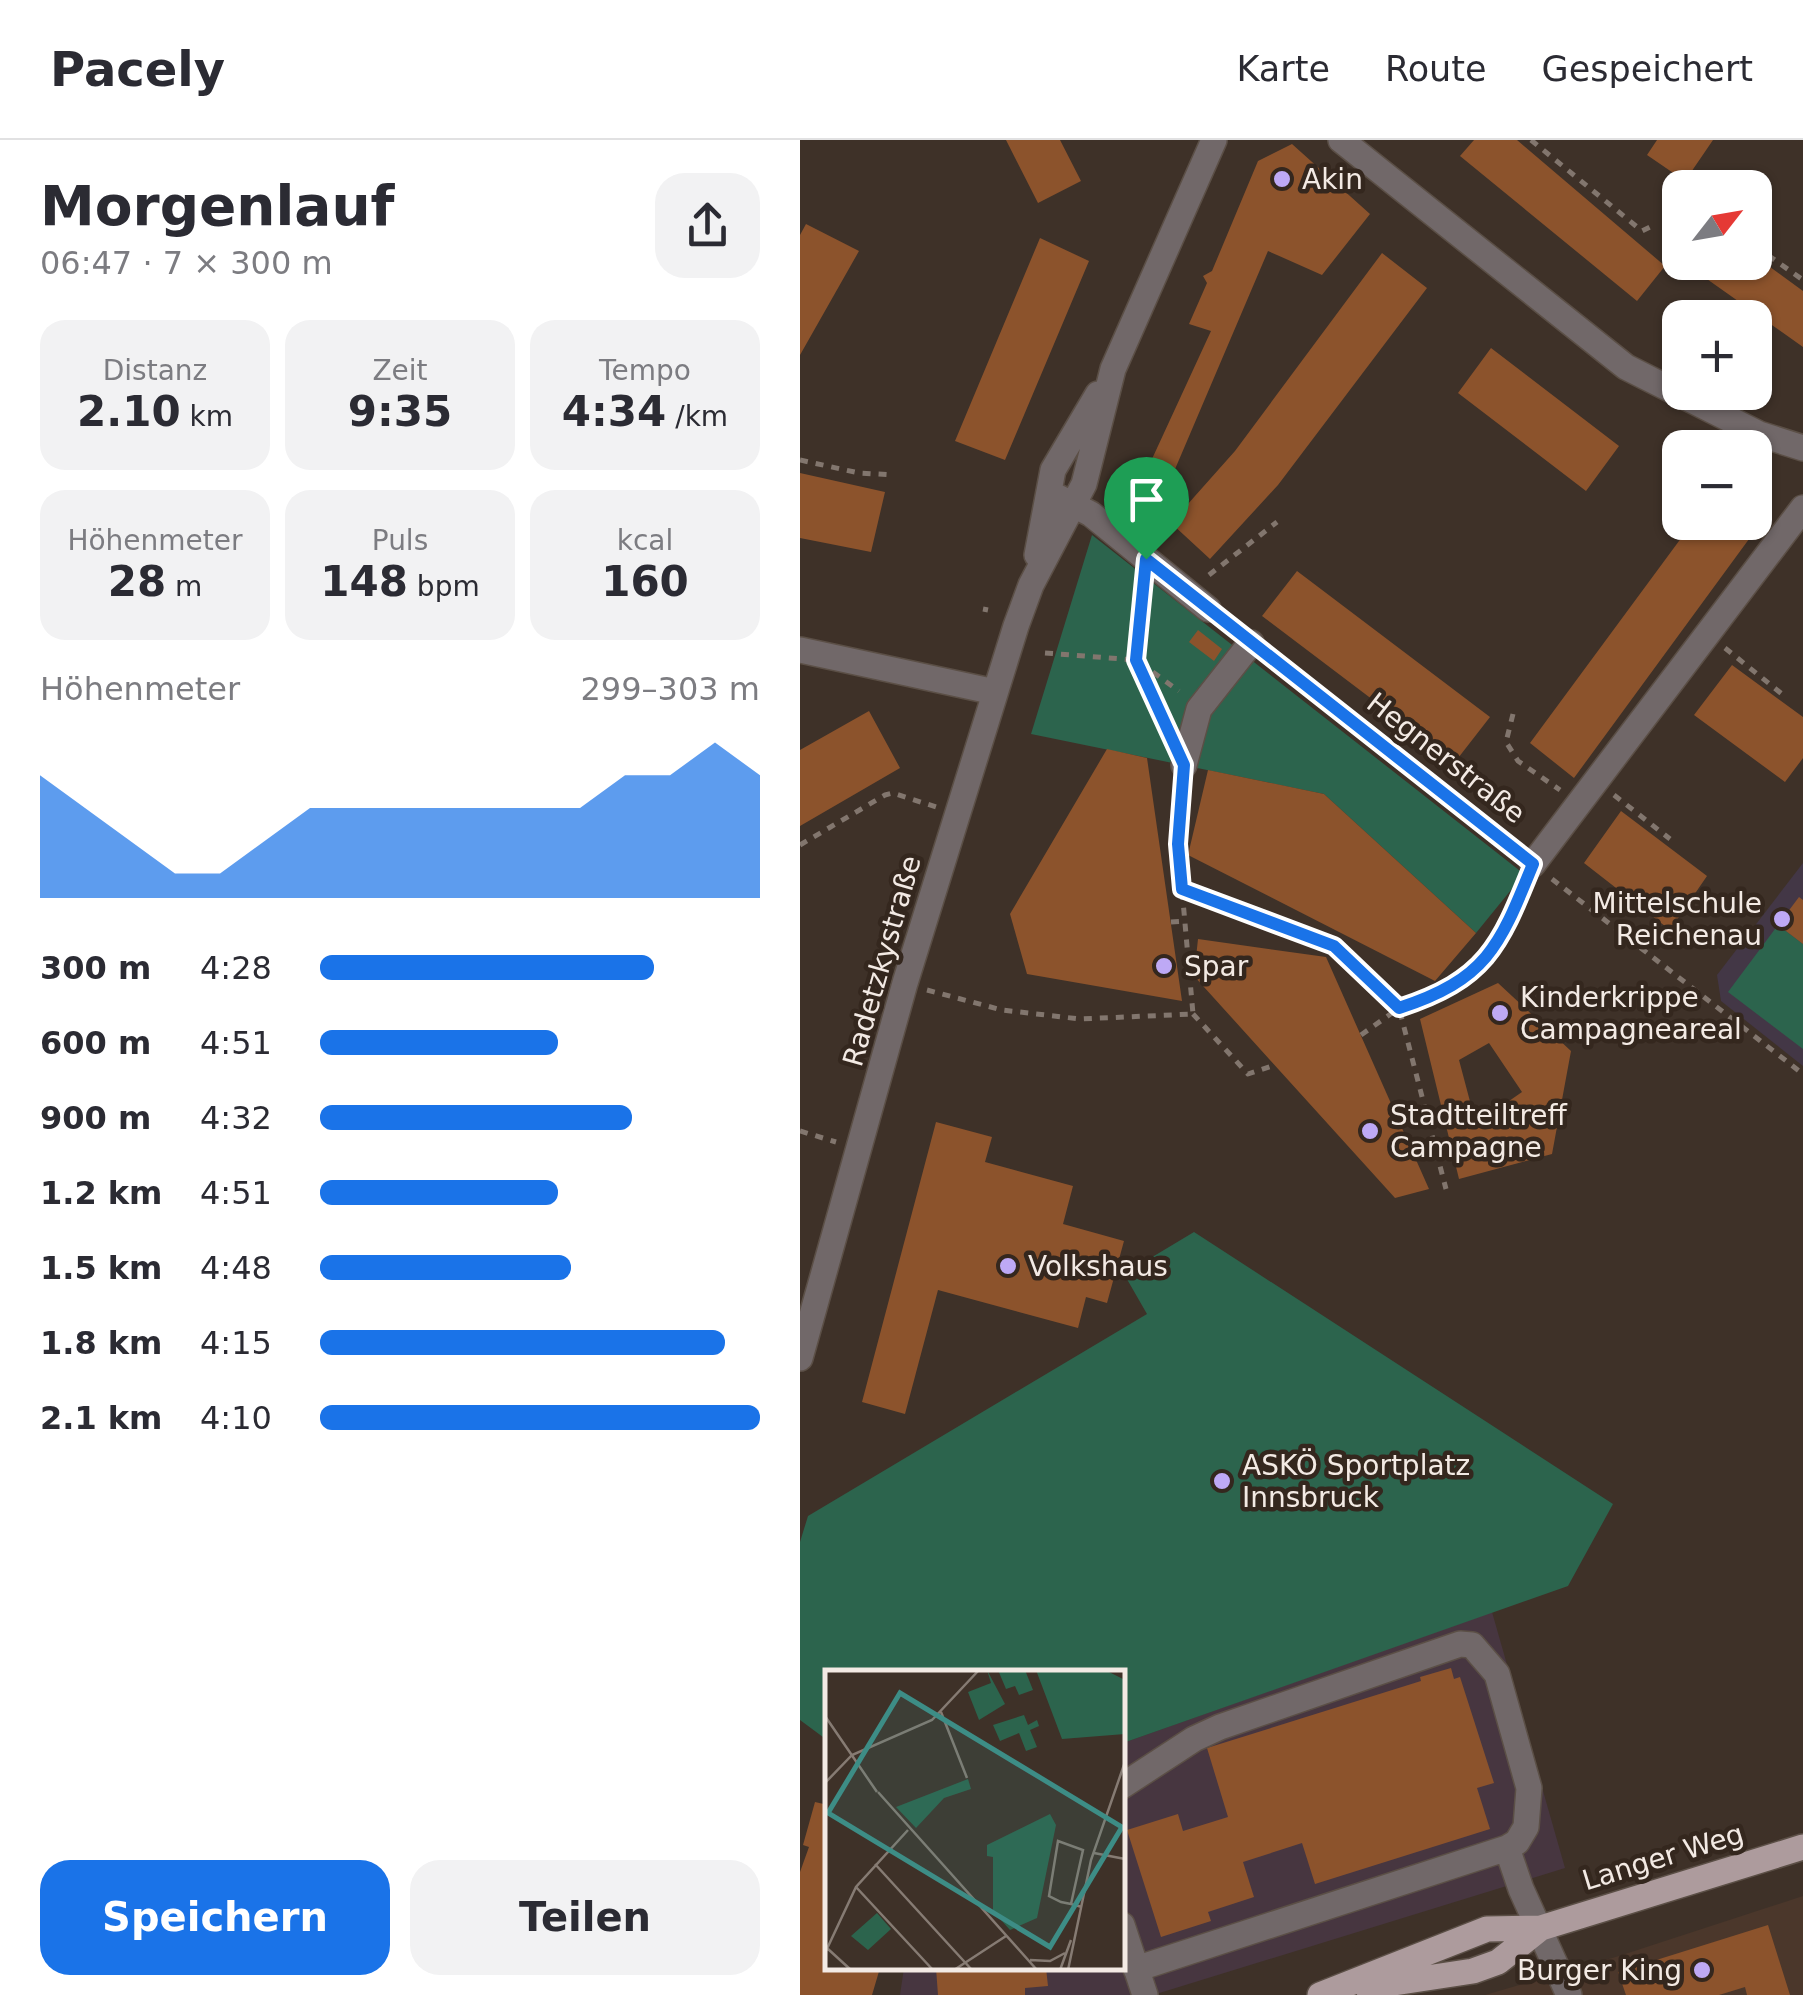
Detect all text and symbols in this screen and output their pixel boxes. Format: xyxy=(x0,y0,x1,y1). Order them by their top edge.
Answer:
text: Pacely xyxy=(50,41,225,97)
text: Karte xyxy=(1237,49,1330,89)
text: Route xyxy=(1385,49,1487,89)
text: Gespeichert xyxy=(1542,49,1753,89)
place label: Akin xyxy=(1302,163,1363,196)
marker: Akin xyxy=(1271,168,1293,190)
north arrow xyxy=(1662,170,1772,280)
map controls xyxy=(1662,170,1772,540)
button: share xyxy=(655,173,760,278)
text: Morgenlauf xyxy=(40,174,395,238)
text: 06:47 · 7 × 300 m xyxy=(40,244,333,282)
button: + xyxy=(1662,300,1772,410)
text: Distanz xyxy=(103,354,207,387)
text: Zeit xyxy=(372,354,428,387)
text: Tempo xyxy=(599,354,691,387)
text: 2.10 xyxy=(77,387,181,436)
text: 9:35 xyxy=(348,387,452,436)
text: 4:34 xyxy=(562,387,666,436)
text: km xyxy=(181,400,233,433)
text: /km xyxy=(666,400,728,433)
button: − xyxy=(1662,430,1772,540)
pin xyxy=(1104,457,1189,560)
icon: arrive xyxy=(1119,472,1174,527)
text: Höhenmeter xyxy=(67,524,243,557)
text: Puls xyxy=(372,524,428,557)
text: kcal xyxy=(617,524,673,557)
text: 28 xyxy=(108,557,166,606)
text: 148 xyxy=(320,557,408,606)
text: 160 xyxy=(601,557,689,606)
text: m xyxy=(166,570,202,603)
text: bpm xyxy=(408,570,480,603)
text: Höhenmeter xyxy=(40,670,240,708)
text: 299–303 m xyxy=(581,670,760,708)
street label: Hegnerstraße xyxy=(1360,686,1532,830)
street label: Radetzkystraße xyxy=(836,852,928,1070)
place label: Mittelschule Reichenau xyxy=(1593,887,1762,952)
marker: Mittelschule Reichenau xyxy=(1771,908,1793,930)
text: 300 m xyxy=(40,949,151,987)
text: 4:28 xyxy=(200,949,272,987)
place label: Spar xyxy=(1184,950,1249,983)
marker: Spar xyxy=(1153,955,1175,977)
place label: Kinderkrippe Campagneareal xyxy=(1520,981,1742,1046)
marker: Kinderkrippe Campagneareal xyxy=(1489,1002,1511,1024)
text: 600 m xyxy=(40,1024,151,1062)
text: 4:51 xyxy=(200,1024,272,1062)
text: 900 m xyxy=(40,1099,151,1137)
text: 4:32 xyxy=(200,1099,272,1137)
place label: Stadtteiltreff Campagne xyxy=(1390,1099,1568,1164)
marker: Stadtteiltreff Campagne xyxy=(1359,1120,1381,1142)
text: 1.2 km xyxy=(40,1174,162,1212)
text: 4:51 xyxy=(200,1174,272,1212)
text: 1.5 km xyxy=(40,1249,162,1287)
text: 4:48 xyxy=(200,1249,272,1287)
place label: Volkshaus xyxy=(1028,1250,1168,1283)
marker: Volkshaus xyxy=(997,1255,1019,1277)
text: 1.8 km xyxy=(40,1324,162,1362)
text: 4:15 xyxy=(200,1324,272,1362)
text: 2.1 km xyxy=(40,1399,162,1437)
text: 4:10 xyxy=(200,1399,272,1437)
place label: ASKÖ Sportplatz Innsbruck xyxy=(1242,1448,1470,1514)
marker: ASKÖ Sportplatz Innsbruck xyxy=(1211,1470,1233,1492)
inset map xyxy=(825,1670,1125,1970)
street label: Langer Weg xyxy=(1578,1817,1748,1897)
button: Speichern xyxy=(40,1860,390,1975)
button: Teilen xyxy=(410,1860,760,1975)
place label: Burger King xyxy=(1517,1954,1682,1987)
marker: Burger King xyxy=(1691,1959,1713,1981)

